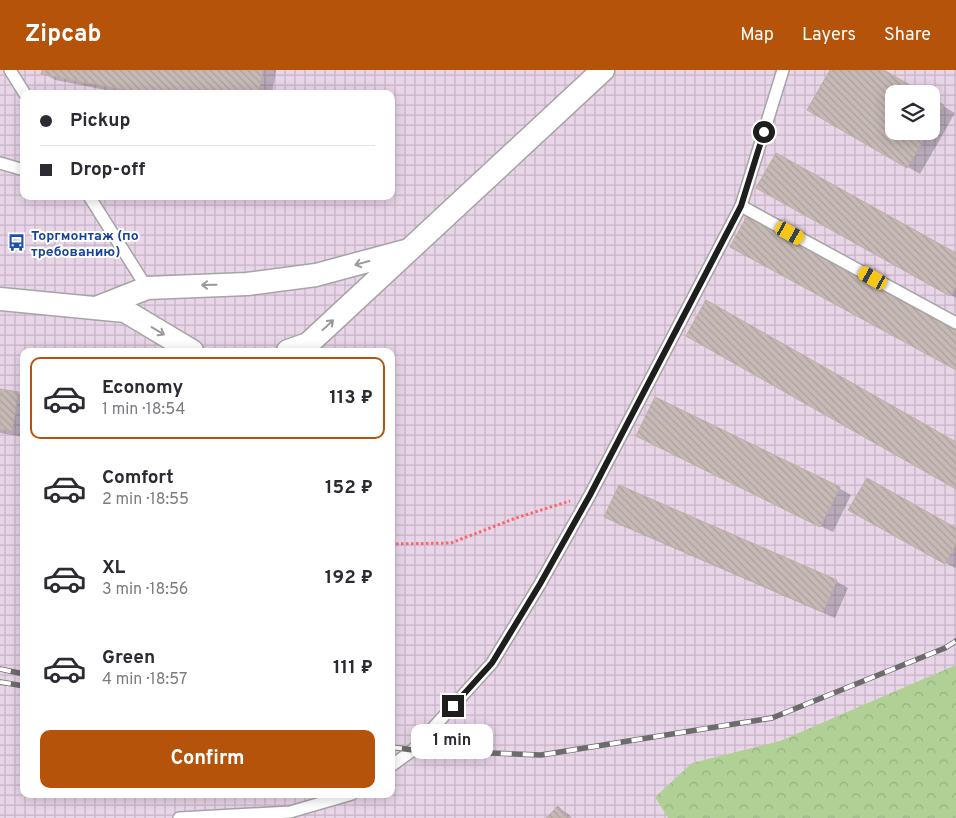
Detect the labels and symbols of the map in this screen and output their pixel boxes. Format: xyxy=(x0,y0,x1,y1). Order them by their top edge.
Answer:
route start xyxy=(753,121,775,143)
car xyxy=(773,219,806,247)
place label: Торгмонтаж (по требованию) xyxy=(31,228,139,261)
bus stop icon: Торгмонтаж (по требованию) xyxy=(7,233,27,253)
one-way arrow xyxy=(354,259,370,268)
car xyxy=(856,264,889,292)
one-way arrow xyxy=(201,280,217,290)
one-way arrow xyxy=(321,319,334,331)
one-way arrow xyxy=(151,327,165,337)
route end xyxy=(442,695,464,717)
callout: 1 min xyxy=(412,724,494,758)

